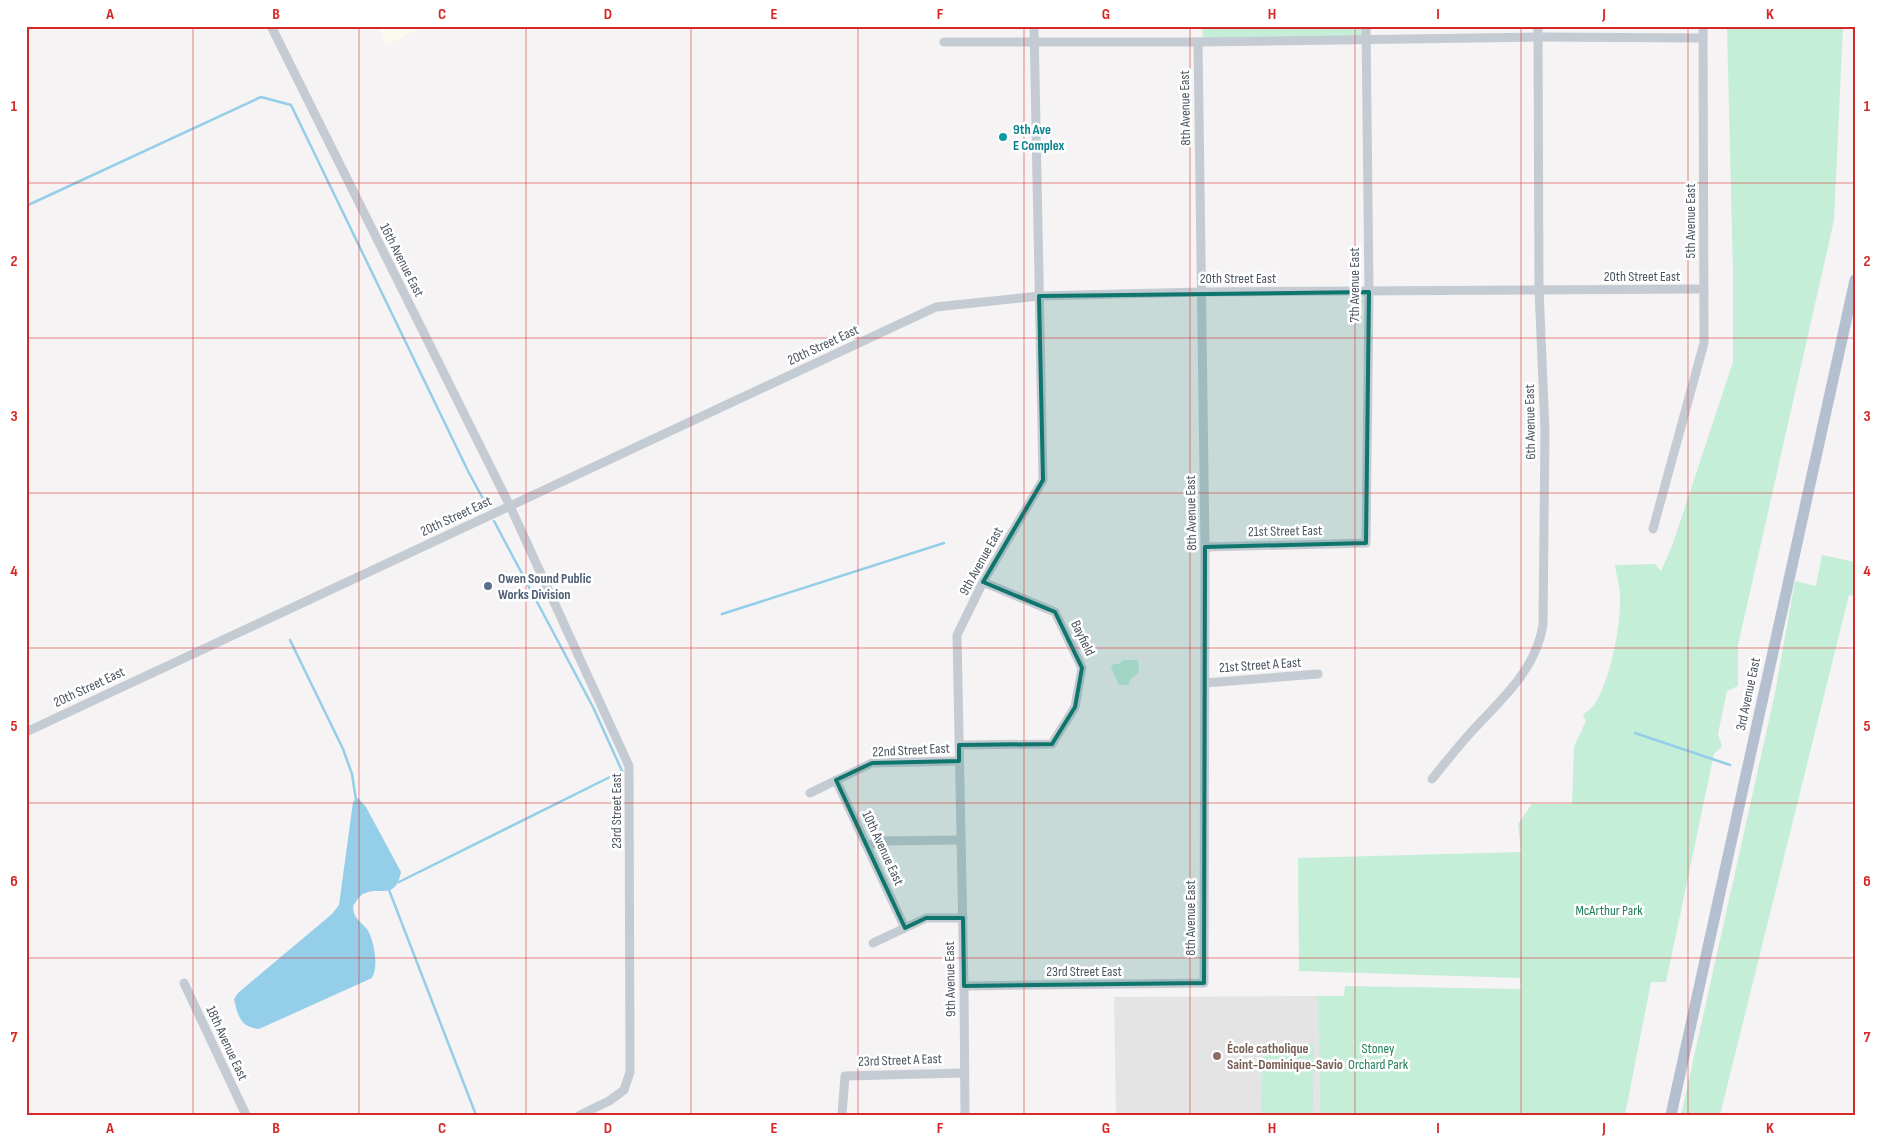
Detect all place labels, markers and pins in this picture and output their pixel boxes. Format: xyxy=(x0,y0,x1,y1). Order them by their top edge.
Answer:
place label: 9th Ave E Complex xyxy=(1013,121,1064,154)
marker: 9th Ave E Complex xyxy=(997,131,1009,143)
place label: Owen Sound Public Works Division xyxy=(498,570,591,603)
marker: Owen Sound Public Works Division xyxy=(482,580,494,592)
place label: École catholique Saint-Dominique-Savio xyxy=(1227,1040,1343,1073)
marker: École catholique Saint-Dominique-Savio xyxy=(1211,1050,1223,1062)

